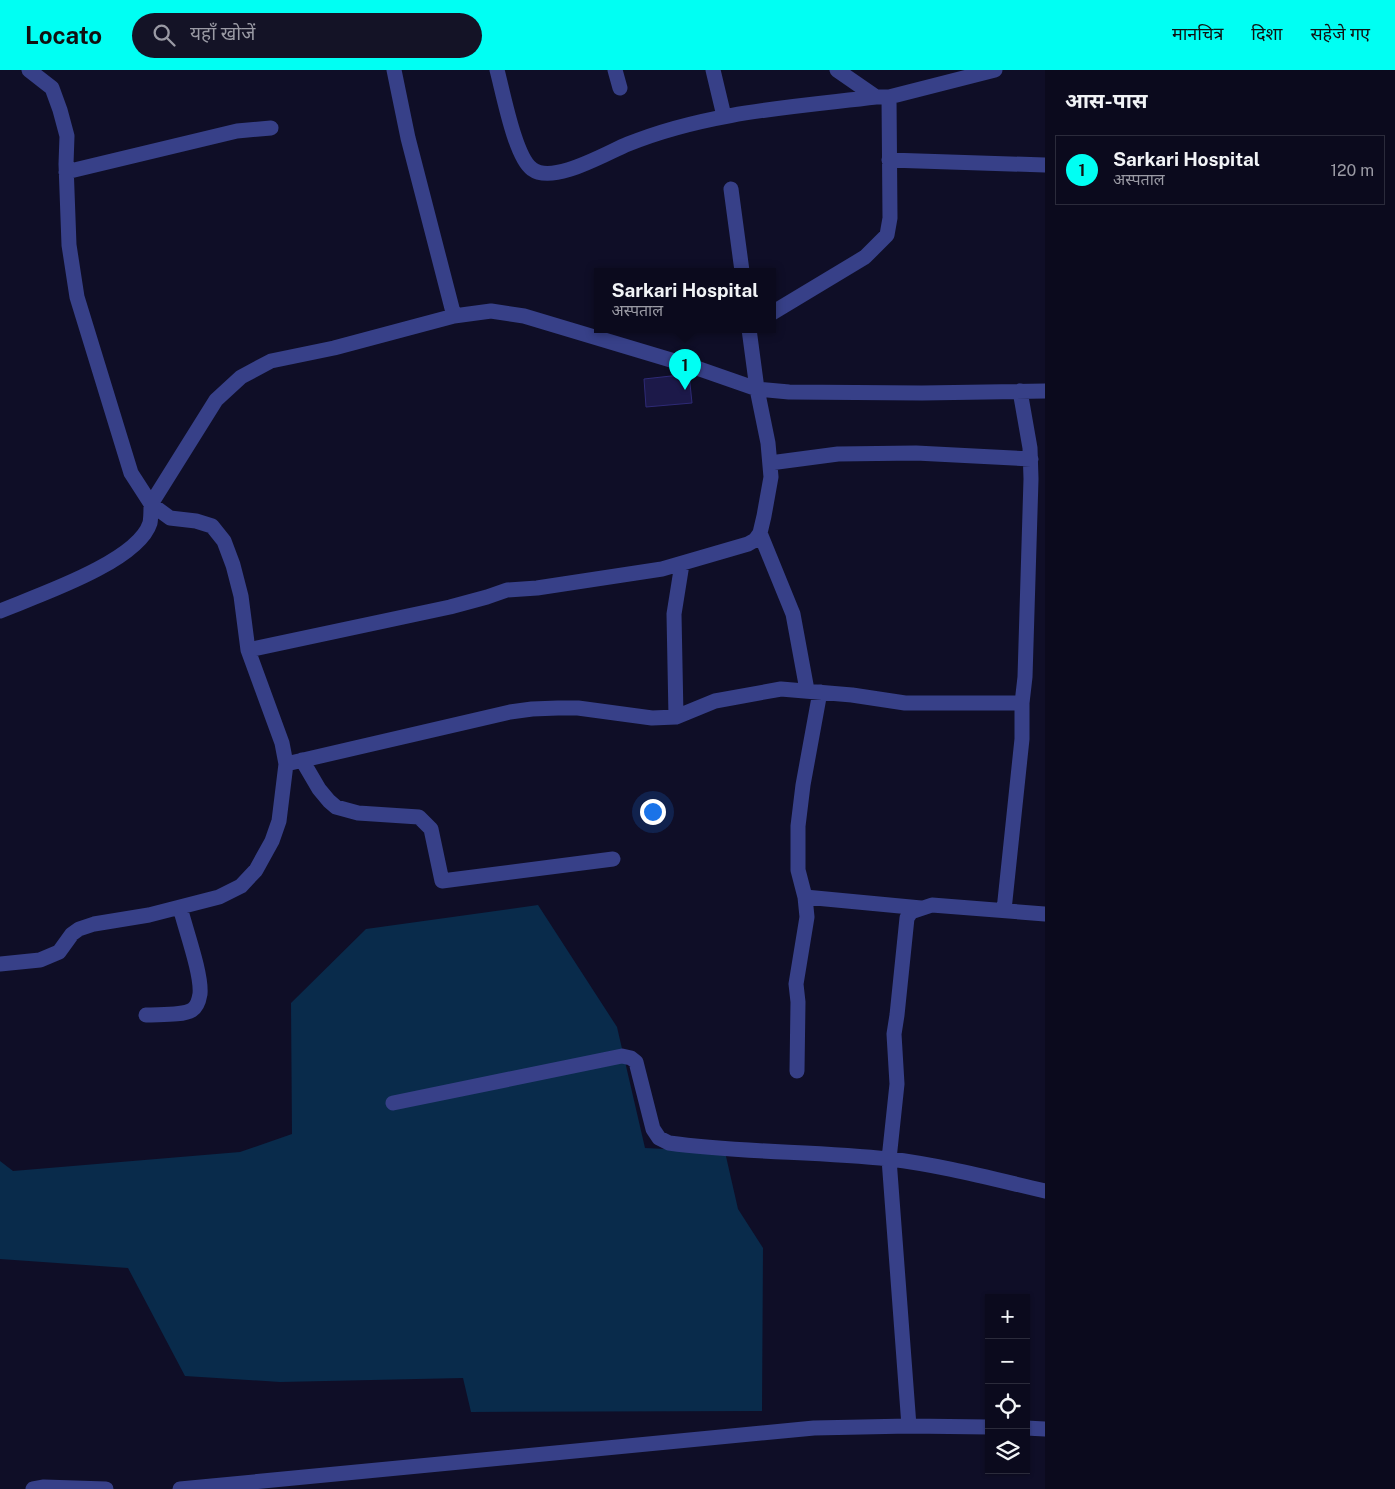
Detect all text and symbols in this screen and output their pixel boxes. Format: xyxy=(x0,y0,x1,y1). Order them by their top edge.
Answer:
search box xyxy=(132,13,482,58)
text: Locato xyxy=(25,21,102,49)
icon: search xyxy=(150,21,178,49)
text: यहाँ खोजें xyxy=(190,22,255,44)
text: मानचित्र xyxy=(1172,23,1223,44)
text: दिशा xyxy=(1251,23,1282,44)
text: सहेजे गए xyxy=(1310,23,1370,44)
text: आस-पास xyxy=(1065,88,1147,113)
text: Sarkari Hospital xyxy=(1113,148,1260,170)
text: 1 xyxy=(1079,161,1085,180)
text: 120 m xyxy=(1330,161,1374,180)
text: अस्पताल xyxy=(1113,170,1165,189)
popup xyxy=(594,268,776,333)
text: Sarkari Hospital xyxy=(611,279,759,301)
text: अस्पताल xyxy=(611,301,663,320)
pin: 1 xyxy=(669,349,701,390)
your location xyxy=(640,799,666,825)
map controls xyxy=(985,1294,1030,1474)
button: + xyxy=(985,1294,1030,1339)
button: − xyxy=(985,1339,1030,1384)
button: locate xyxy=(985,1384,1030,1429)
button: layers xyxy=(985,1429,1030,1474)

